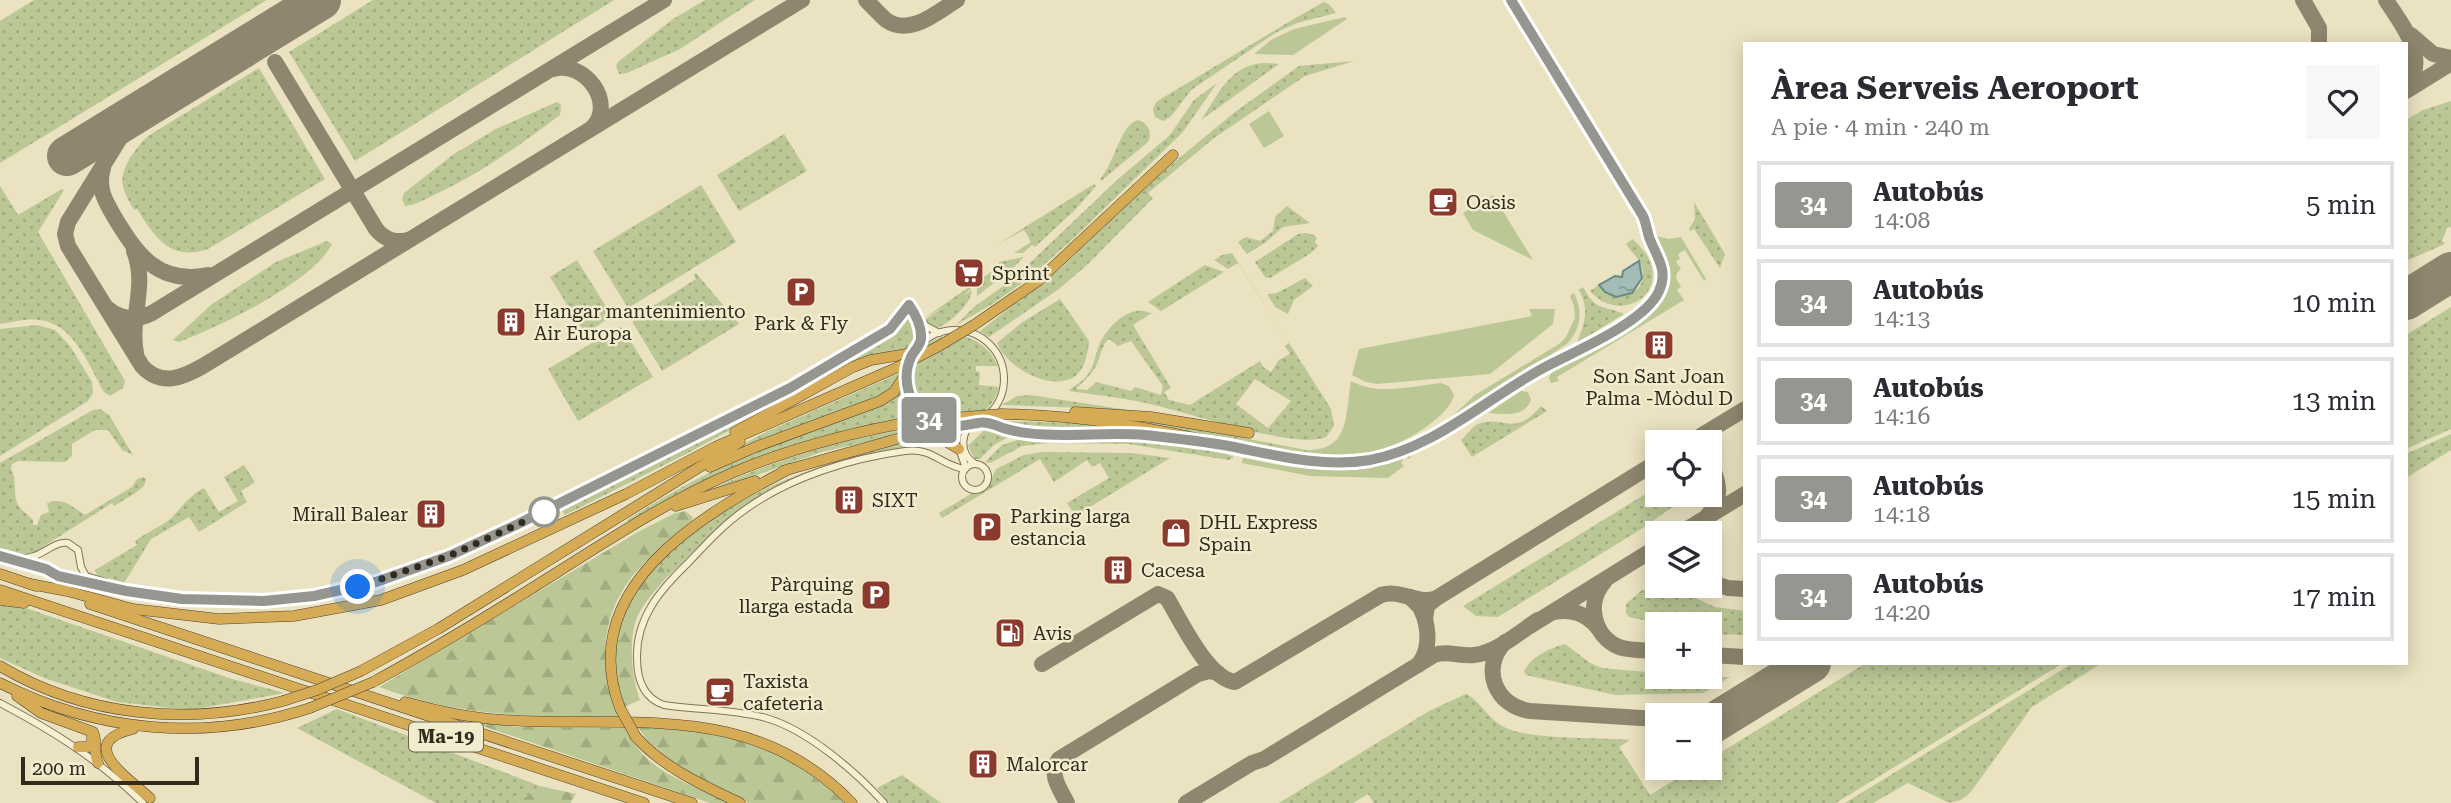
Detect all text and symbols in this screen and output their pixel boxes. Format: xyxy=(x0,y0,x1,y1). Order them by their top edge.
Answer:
button: heart xyxy=(2306,65,2380,139)
text: Àrea Serveis Aeroport xyxy=(1771,68,2139,107)
text: A pie · 4 min · 240 m xyxy=(1771,114,1990,141)
text: Autobús xyxy=(1873,177,1984,207)
cafe icon: Oasis xyxy=(1426,185,1460,219)
text: 5 min xyxy=(2306,190,2376,220)
place label: Oasis xyxy=(1466,191,1516,214)
text: 34 xyxy=(1800,191,1827,219)
text: 14:08 xyxy=(1873,207,1930,234)
supermarket icon: Sprint xyxy=(952,256,986,290)
place label: Sprint xyxy=(992,262,1049,285)
parking icon: Park & Fly xyxy=(784,275,818,309)
text: Autobús xyxy=(1873,275,1984,305)
text: 10 min xyxy=(2292,288,2376,318)
text: 34 xyxy=(1800,289,1827,317)
place label: Hangar mantenimiento Air Europa xyxy=(534,300,746,345)
building icon: Hangar mantenimiento Air Europa xyxy=(494,305,528,339)
text: 14:13 xyxy=(1873,305,1930,332)
place label: Park & Fly xyxy=(754,312,849,335)
building icon: Son Sant Joan Palma -Mòdul D xyxy=(1642,328,1676,362)
place label: Son Sant Joan Palma -Mòdul D xyxy=(1585,365,1733,410)
text: Autobús xyxy=(1873,373,1984,403)
text: 13 min xyxy=(2292,386,2376,416)
text: 34 xyxy=(1800,387,1827,415)
line badge: 34 xyxy=(898,397,960,443)
text: 14:16 xyxy=(1873,403,1930,430)
text: 34 xyxy=(916,406,942,434)
map controls xyxy=(1645,430,1722,780)
button: locate xyxy=(1645,430,1722,507)
text: Autobús xyxy=(1873,471,1984,501)
building icon: SIXT xyxy=(832,483,866,517)
text: 15 min xyxy=(2292,484,2376,514)
text: 34 xyxy=(1800,485,1827,513)
place label: SIXT xyxy=(872,489,918,512)
building icon: Mirall Balear xyxy=(414,497,448,531)
unlabelled marker xyxy=(529,497,559,527)
text: 14:18 xyxy=(1873,501,1930,528)
place label: Mirall Balear xyxy=(292,503,408,526)
place label: Parking larga estancia xyxy=(1010,505,1131,550)
parking icon: Parking larga estancia xyxy=(970,510,1004,544)
place label: DHL Express Spain xyxy=(1199,511,1318,556)
shop icon: DHL Express Spain xyxy=(1159,516,1193,550)
button: layers xyxy=(1645,521,1722,598)
building icon: Cacesa xyxy=(1101,553,1135,587)
place label: Cacesa xyxy=(1141,559,1206,582)
your location xyxy=(340,569,375,604)
text: Autobús xyxy=(1873,569,1984,599)
place label: Pàrquing llarga estada xyxy=(739,573,854,618)
parking icon: Pàrquing llarga estada xyxy=(859,578,893,612)
text: 17 min xyxy=(2292,582,2376,612)
text: 34 xyxy=(1800,583,1827,611)
text: 14:20 xyxy=(1873,599,1930,626)
button: + xyxy=(1645,612,1722,689)
fuel station icon: Avis xyxy=(993,616,1027,650)
place label: Avis xyxy=(1033,622,1072,645)
place label: Taxista cafeteria xyxy=(743,670,824,715)
cafe icon: Taxista cafeteria xyxy=(703,675,737,709)
button: − xyxy=(1645,703,1722,780)
road number: Ma-19 xyxy=(409,722,483,752)
building icon: Malorcar xyxy=(966,747,1000,781)
place label: Malorcar xyxy=(1006,753,1088,776)
scale bar xyxy=(21,754,200,786)
text: 200 m xyxy=(32,757,86,780)

